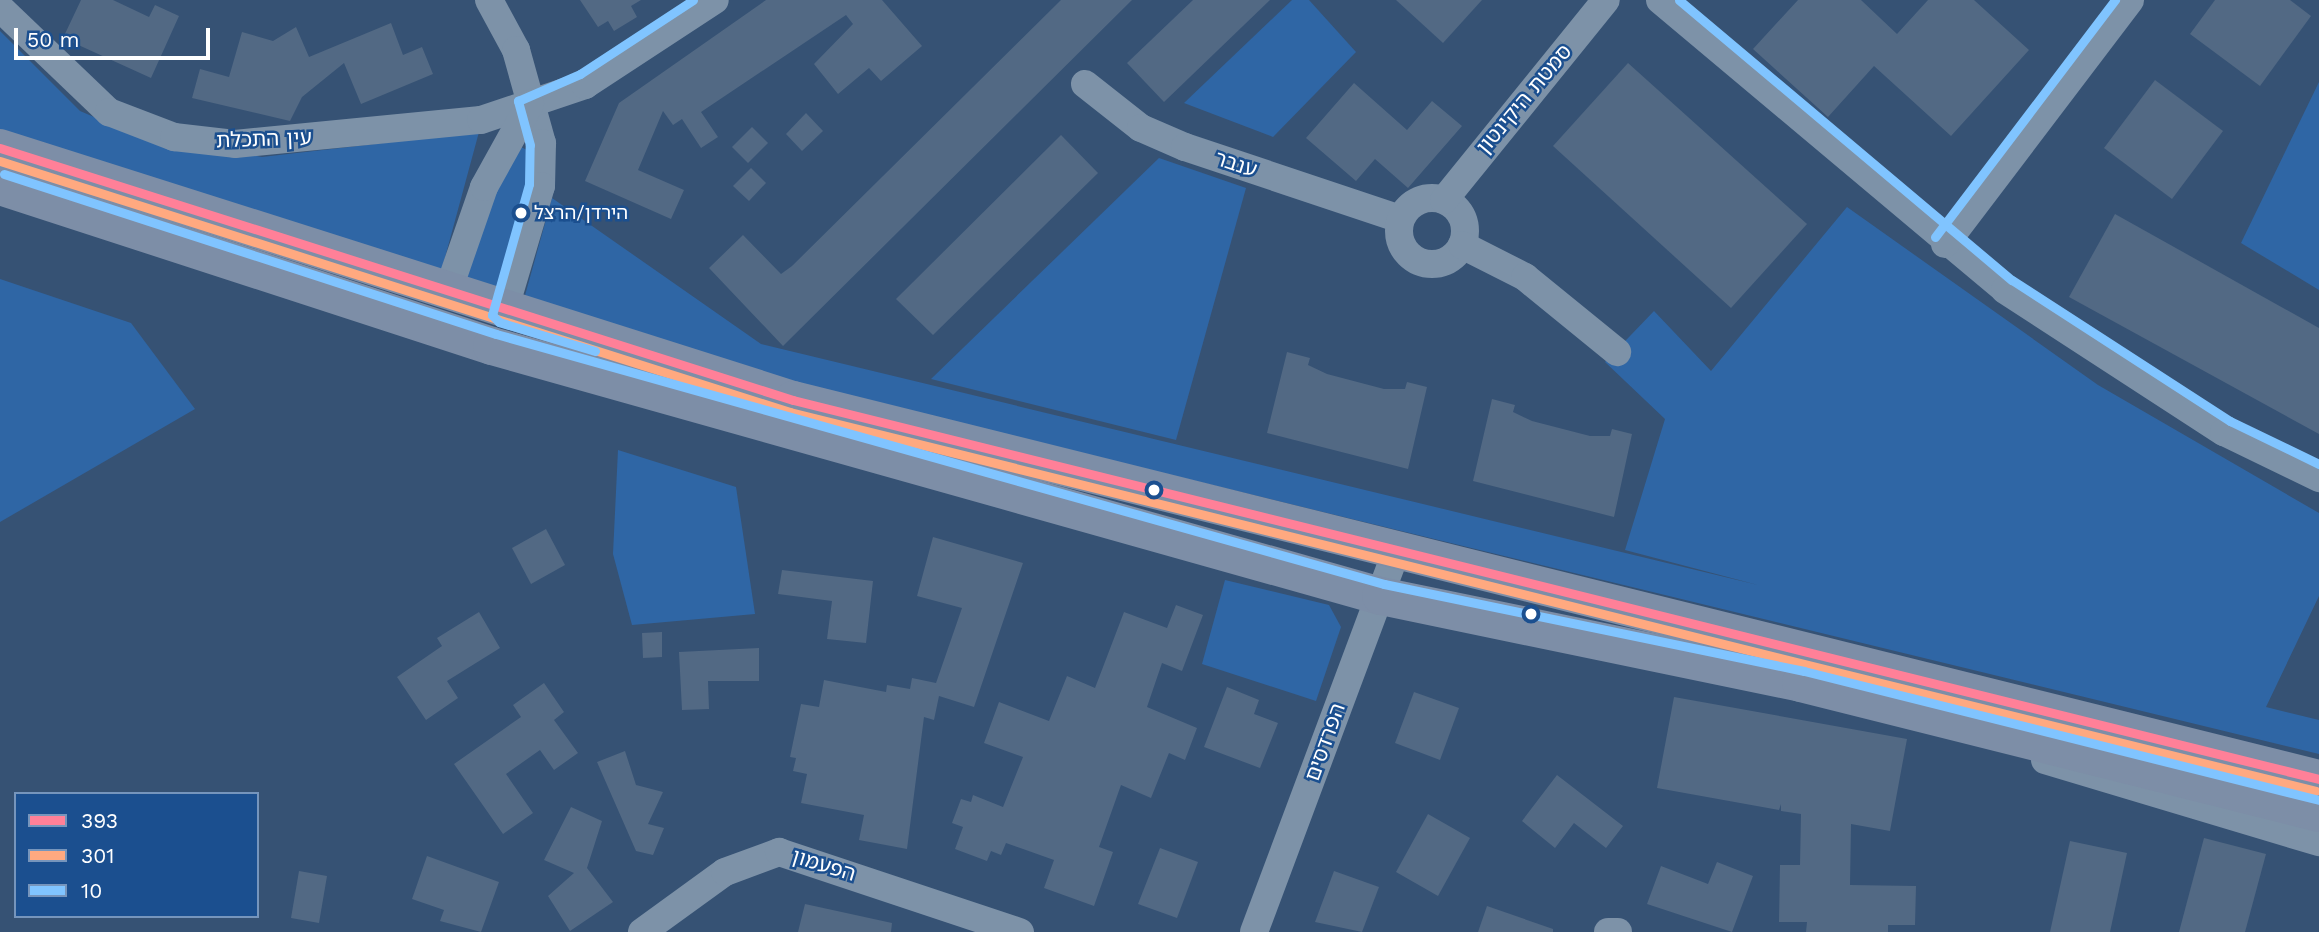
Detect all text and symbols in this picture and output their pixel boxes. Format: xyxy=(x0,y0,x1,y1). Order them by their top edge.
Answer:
scale bar xyxy=(18,14,214,58)
text: 50 m xyxy=(27,27,79,52)
street label: סמטת היקינטון xyxy=(1471,39,1577,159)
street label: עין התכלת xyxy=(216,125,312,153)
street label: ענבר xyxy=(1212,145,1260,183)
place label: הירדן/הרצל xyxy=(534,202,628,224)
marker: הירדן/הרצל xyxy=(514,206,528,220)
unlabelled marker xyxy=(1147,483,1161,497)
unlabelled marker xyxy=(1524,607,1538,621)
street label: הפרדסים xyxy=(1299,700,1351,784)
legend xyxy=(14,792,259,918)
text: 393 xyxy=(81,808,118,833)
text: 301 xyxy=(81,843,115,868)
street label: הפעמון xyxy=(789,843,859,887)
text: 10 xyxy=(81,878,102,903)

